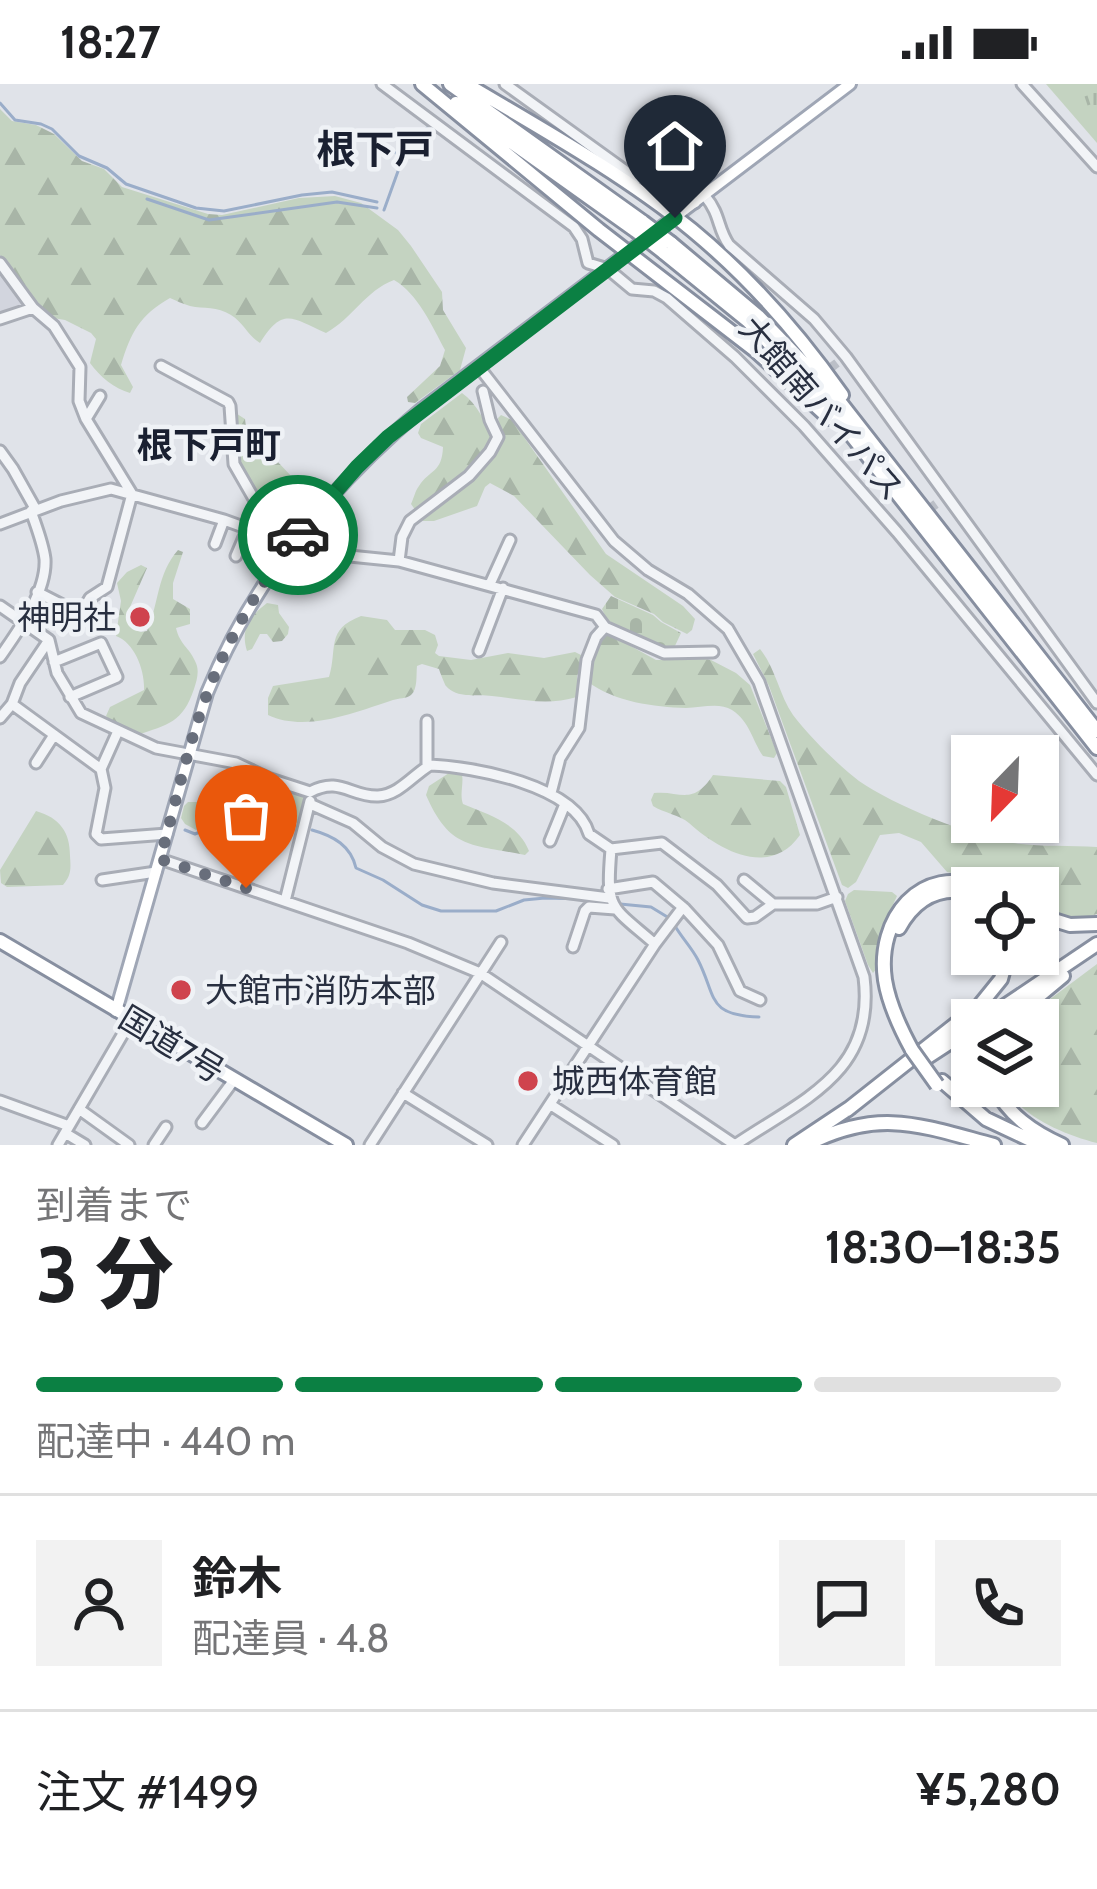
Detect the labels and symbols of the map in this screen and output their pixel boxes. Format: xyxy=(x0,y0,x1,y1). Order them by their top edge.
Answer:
pin xyxy=(624,95,726,218)
district label: 根下戸 xyxy=(316,125,434,173)
street label: 大館南バイパス xyxy=(731,308,913,508)
district label: 根下戸町 xyxy=(137,423,281,467)
courier xyxy=(238,475,358,595)
place label: 神明社 xyxy=(17,597,116,637)
marker: 神明社 xyxy=(127,604,153,630)
north arrow xyxy=(951,735,1059,843)
pin xyxy=(195,765,297,888)
place label: 大館市消防本部 xyxy=(205,970,436,1010)
marker: 大館市消防本部 xyxy=(168,977,194,1003)
street label: 国道7号 xyxy=(112,997,232,1091)
place label: 城西体育館 xyxy=(552,1061,717,1101)
marker: 城西体育館 xyxy=(515,1068,541,1094)

